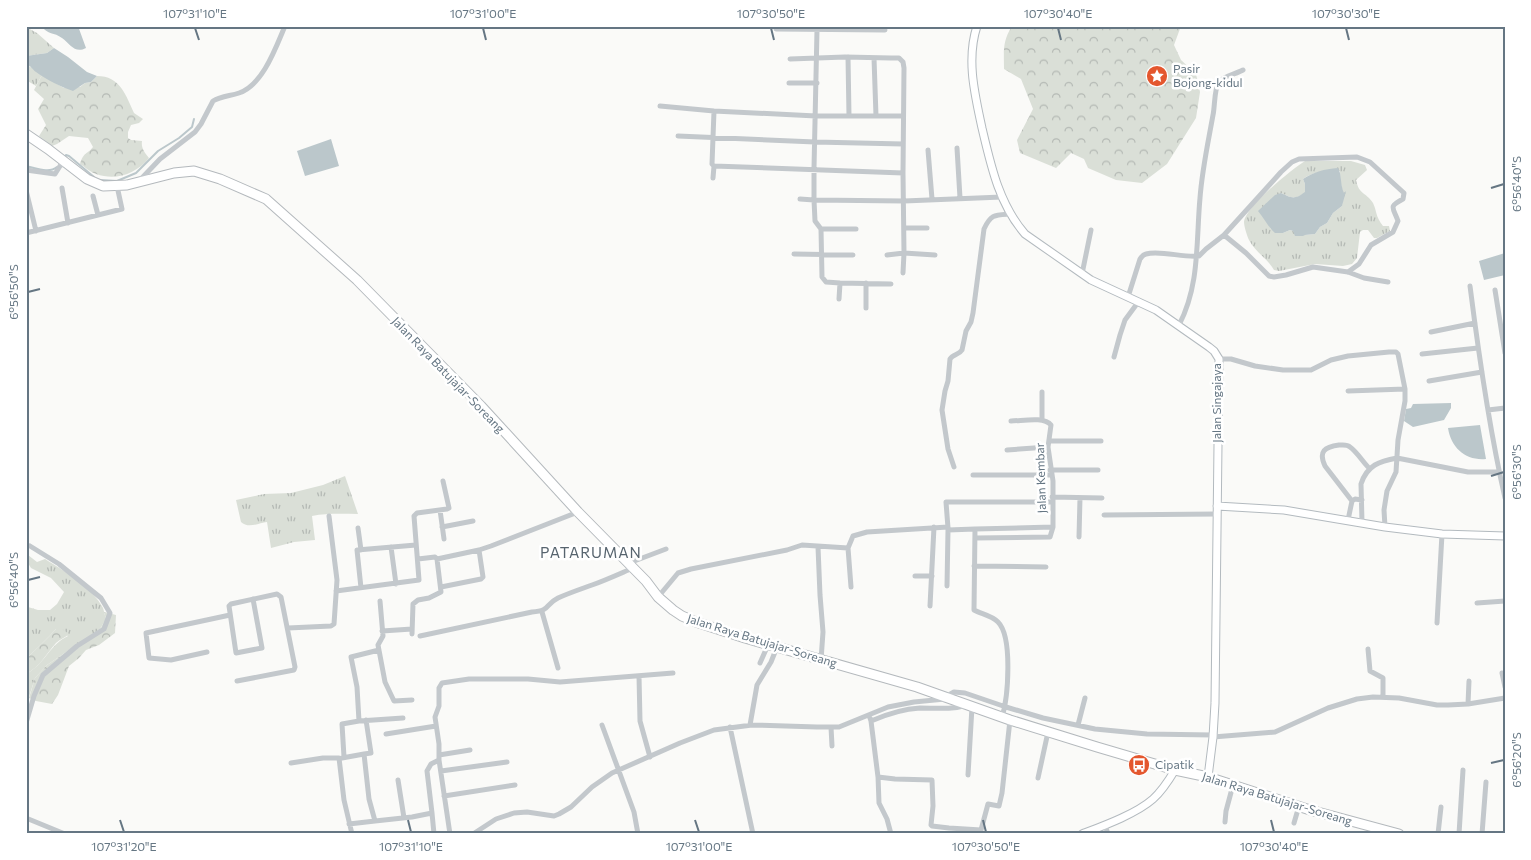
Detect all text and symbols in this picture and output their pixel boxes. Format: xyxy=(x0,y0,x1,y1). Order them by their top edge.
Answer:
text: 107°31'10"E xyxy=(163,6,227,20)
text: 107°31'00"E xyxy=(450,6,516,20)
text: 107°30'50"E xyxy=(737,6,805,20)
text: 107°30'40"E xyxy=(1024,6,1092,20)
text: 107°30'30"E xyxy=(1312,6,1380,20)
place label: Pasir Bojong-kidul xyxy=(1173,61,1243,89)
place icon: Pasir Bojong-kidul xyxy=(1145,64,1169,88)
text: 6°56'40"S xyxy=(1509,156,1523,212)
text: 6°56'50"S xyxy=(6,264,20,320)
street label: Jalan Raya Batujajar-Soreang xyxy=(389,313,508,436)
street label: Jalan Singajaya xyxy=(1209,363,1224,443)
street label: Jalan Kembar xyxy=(1032,442,1049,514)
text: 6°56'30"S xyxy=(1509,444,1523,500)
district label: PATARUMAN xyxy=(540,543,642,561)
text: 6°56'40"S xyxy=(6,552,20,608)
street label: Jalan Raya Batujajar-Soreang xyxy=(685,611,839,671)
text: 6°56'20"S xyxy=(1509,732,1523,788)
bus stop icon: Cipatik xyxy=(1127,753,1151,777)
place label: Cipatik xyxy=(1155,757,1195,771)
street label: Jalan Raya Batujajar-Soreang xyxy=(1200,769,1354,829)
text: 107°31'20"E xyxy=(91,839,157,853)
text: 107°31'10"E xyxy=(379,839,443,853)
text: 107°31'00"E xyxy=(666,839,732,853)
text: 107°30'50"E xyxy=(952,839,1020,853)
text: 107°30'40"E xyxy=(1240,839,1308,853)

